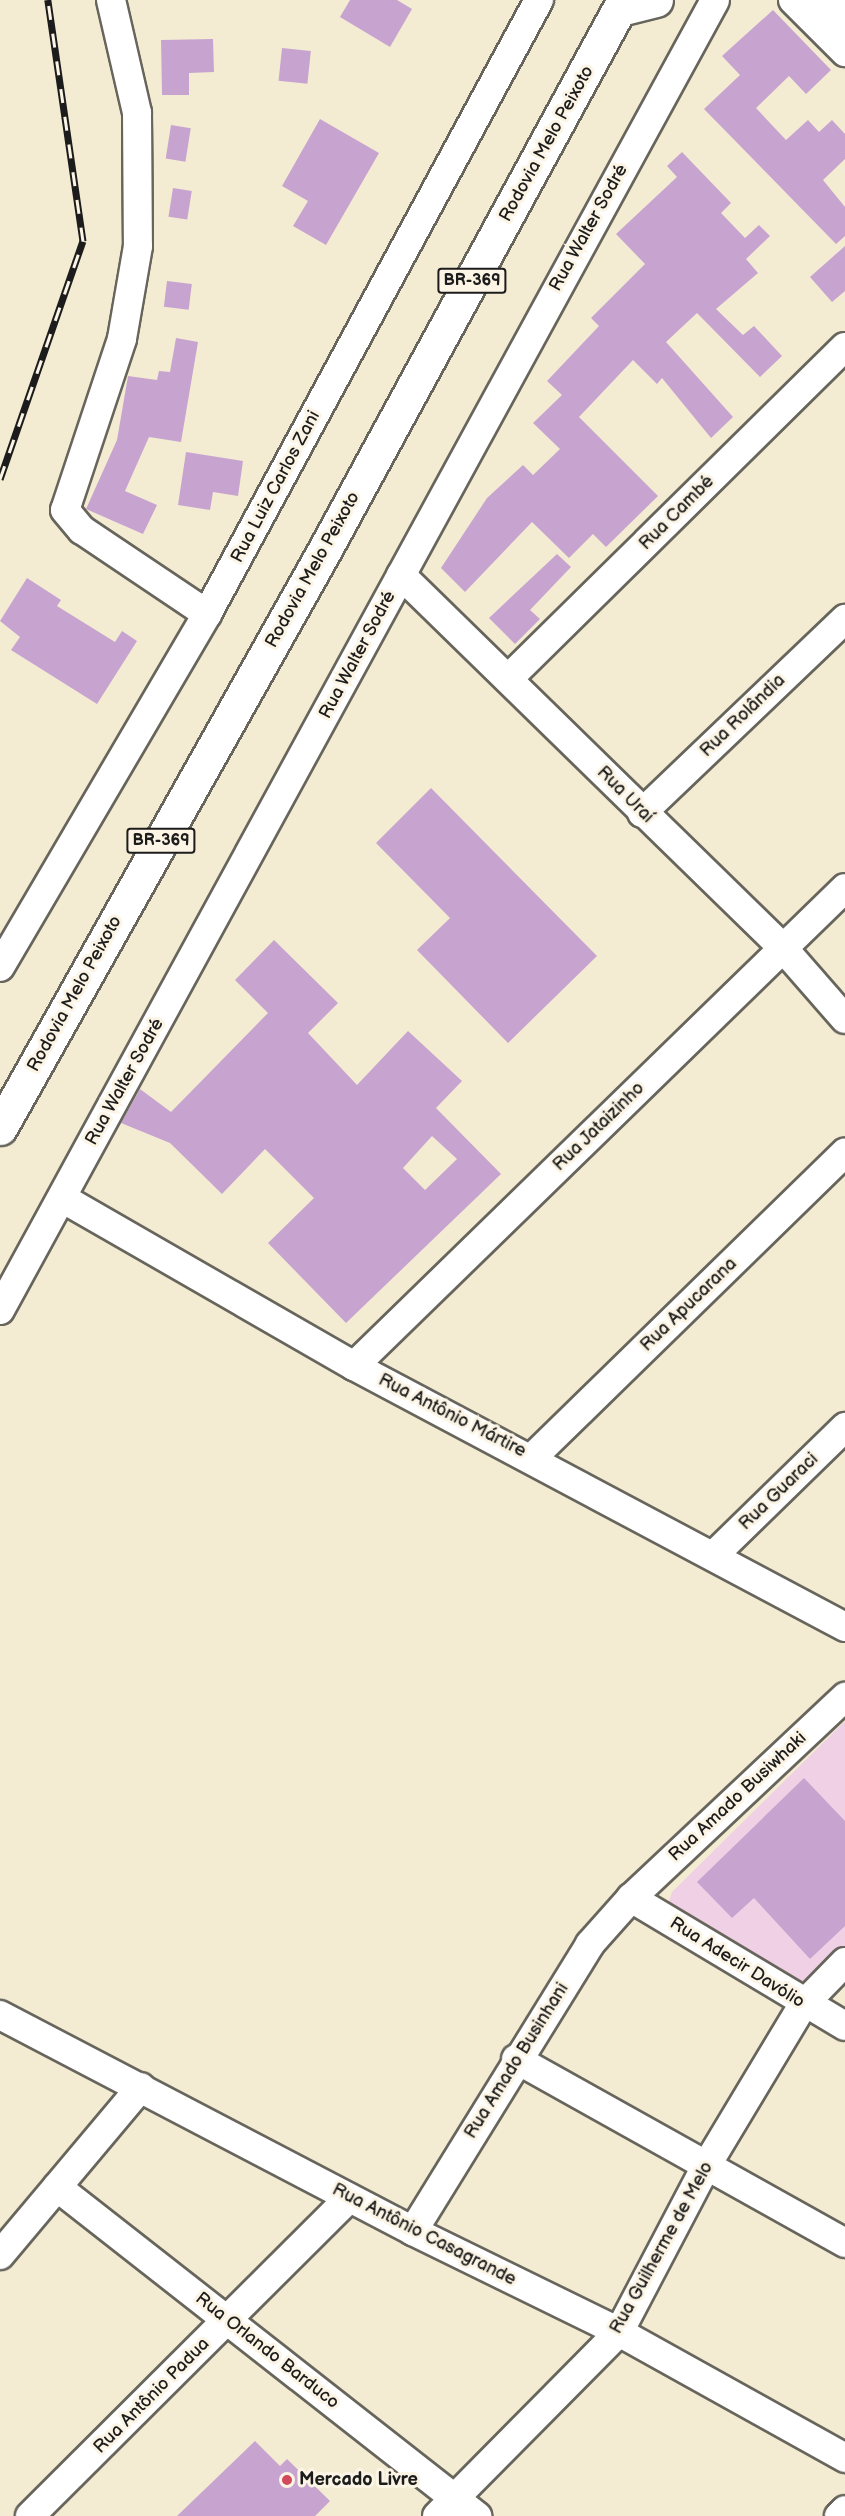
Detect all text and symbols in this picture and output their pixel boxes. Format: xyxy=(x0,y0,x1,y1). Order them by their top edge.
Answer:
street label: Rodovia Melo Peixoto xyxy=(495,62,599,226)
street label: Rua Walter Sodré xyxy=(545,160,633,296)
road number: BR-369 xyxy=(436,268,508,294)
street label: Rua Luiz Carlos Zani xyxy=(227,407,325,567)
street label: Rua Cambé xyxy=(635,471,719,555)
street label: Rodovia Melo Peixoto xyxy=(261,488,365,652)
street label: Rua Walter Sodré xyxy=(315,587,401,723)
street label: Rua Rolândia xyxy=(696,670,790,762)
street label: Rua Uraí xyxy=(592,762,658,828)
road number: BR-369 xyxy=(125,828,197,854)
street label: Rodovia Melo Peixoto xyxy=(23,912,127,1076)
street label: Rua Walter Sodré xyxy=(81,1014,169,1150)
street label: Rua Jataizinho xyxy=(548,1078,650,1176)
street label: Rua Apucarana xyxy=(636,1254,742,1356)
street label: Rua Antônio Mártire xyxy=(375,1369,529,1463)
street label: Rua Guaraci xyxy=(735,1449,823,1535)
street label: Rua Amado Busiwhaki xyxy=(665,1728,811,1866)
street label: Rua Adecir Davólio xyxy=(666,1913,808,2013)
street label: Rua Amado Businhani xyxy=(460,1979,574,2143)
street label: Rua Guilherme de Melo xyxy=(606,2158,718,2338)
street label: Rua Antônio Casagrande xyxy=(328,2179,520,2291)
street label: Rua Orlando Barduco xyxy=(191,2288,343,2414)
street label: Rua Antônio Padua xyxy=(90,2334,214,2458)
place label: Mercado Livre xyxy=(299,2469,418,2491)
marker: Mercado Livre xyxy=(280,2473,294,2487)

